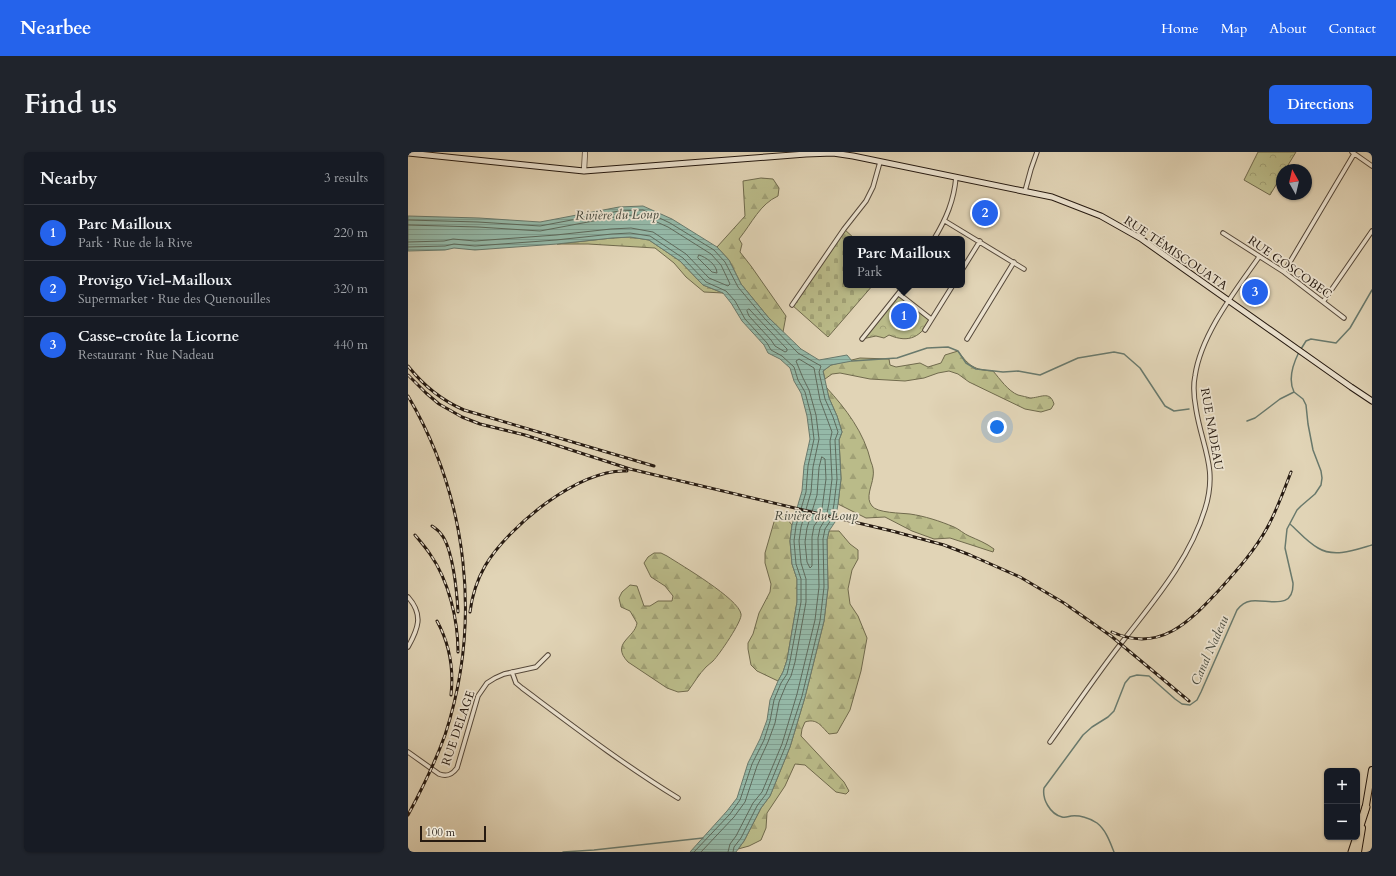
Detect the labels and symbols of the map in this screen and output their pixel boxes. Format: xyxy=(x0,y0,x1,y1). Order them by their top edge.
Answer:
north arrow xyxy=(1276,164,1312,200)
pin: 2 xyxy=(972,198,998,228)
water label: Rivière du Loup xyxy=(575,205,659,225)
street label: RUE TÉMISCOUATA xyxy=(1121,212,1232,294)
street label: RUE GOSCOBEC xyxy=(1245,232,1335,302)
pin: 3 xyxy=(1242,277,1268,307)
pin: 1 xyxy=(891,301,917,331)
street label: RUE NADEAU xyxy=(1197,387,1227,471)
your location xyxy=(987,417,1007,437)
water label: Rivière du Loup xyxy=(774,507,858,525)
water label: Canal Nadeau xyxy=(1187,612,1233,688)
street label: RUE DELAGE xyxy=(438,688,478,768)
scale bar xyxy=(420,824,486,843)

